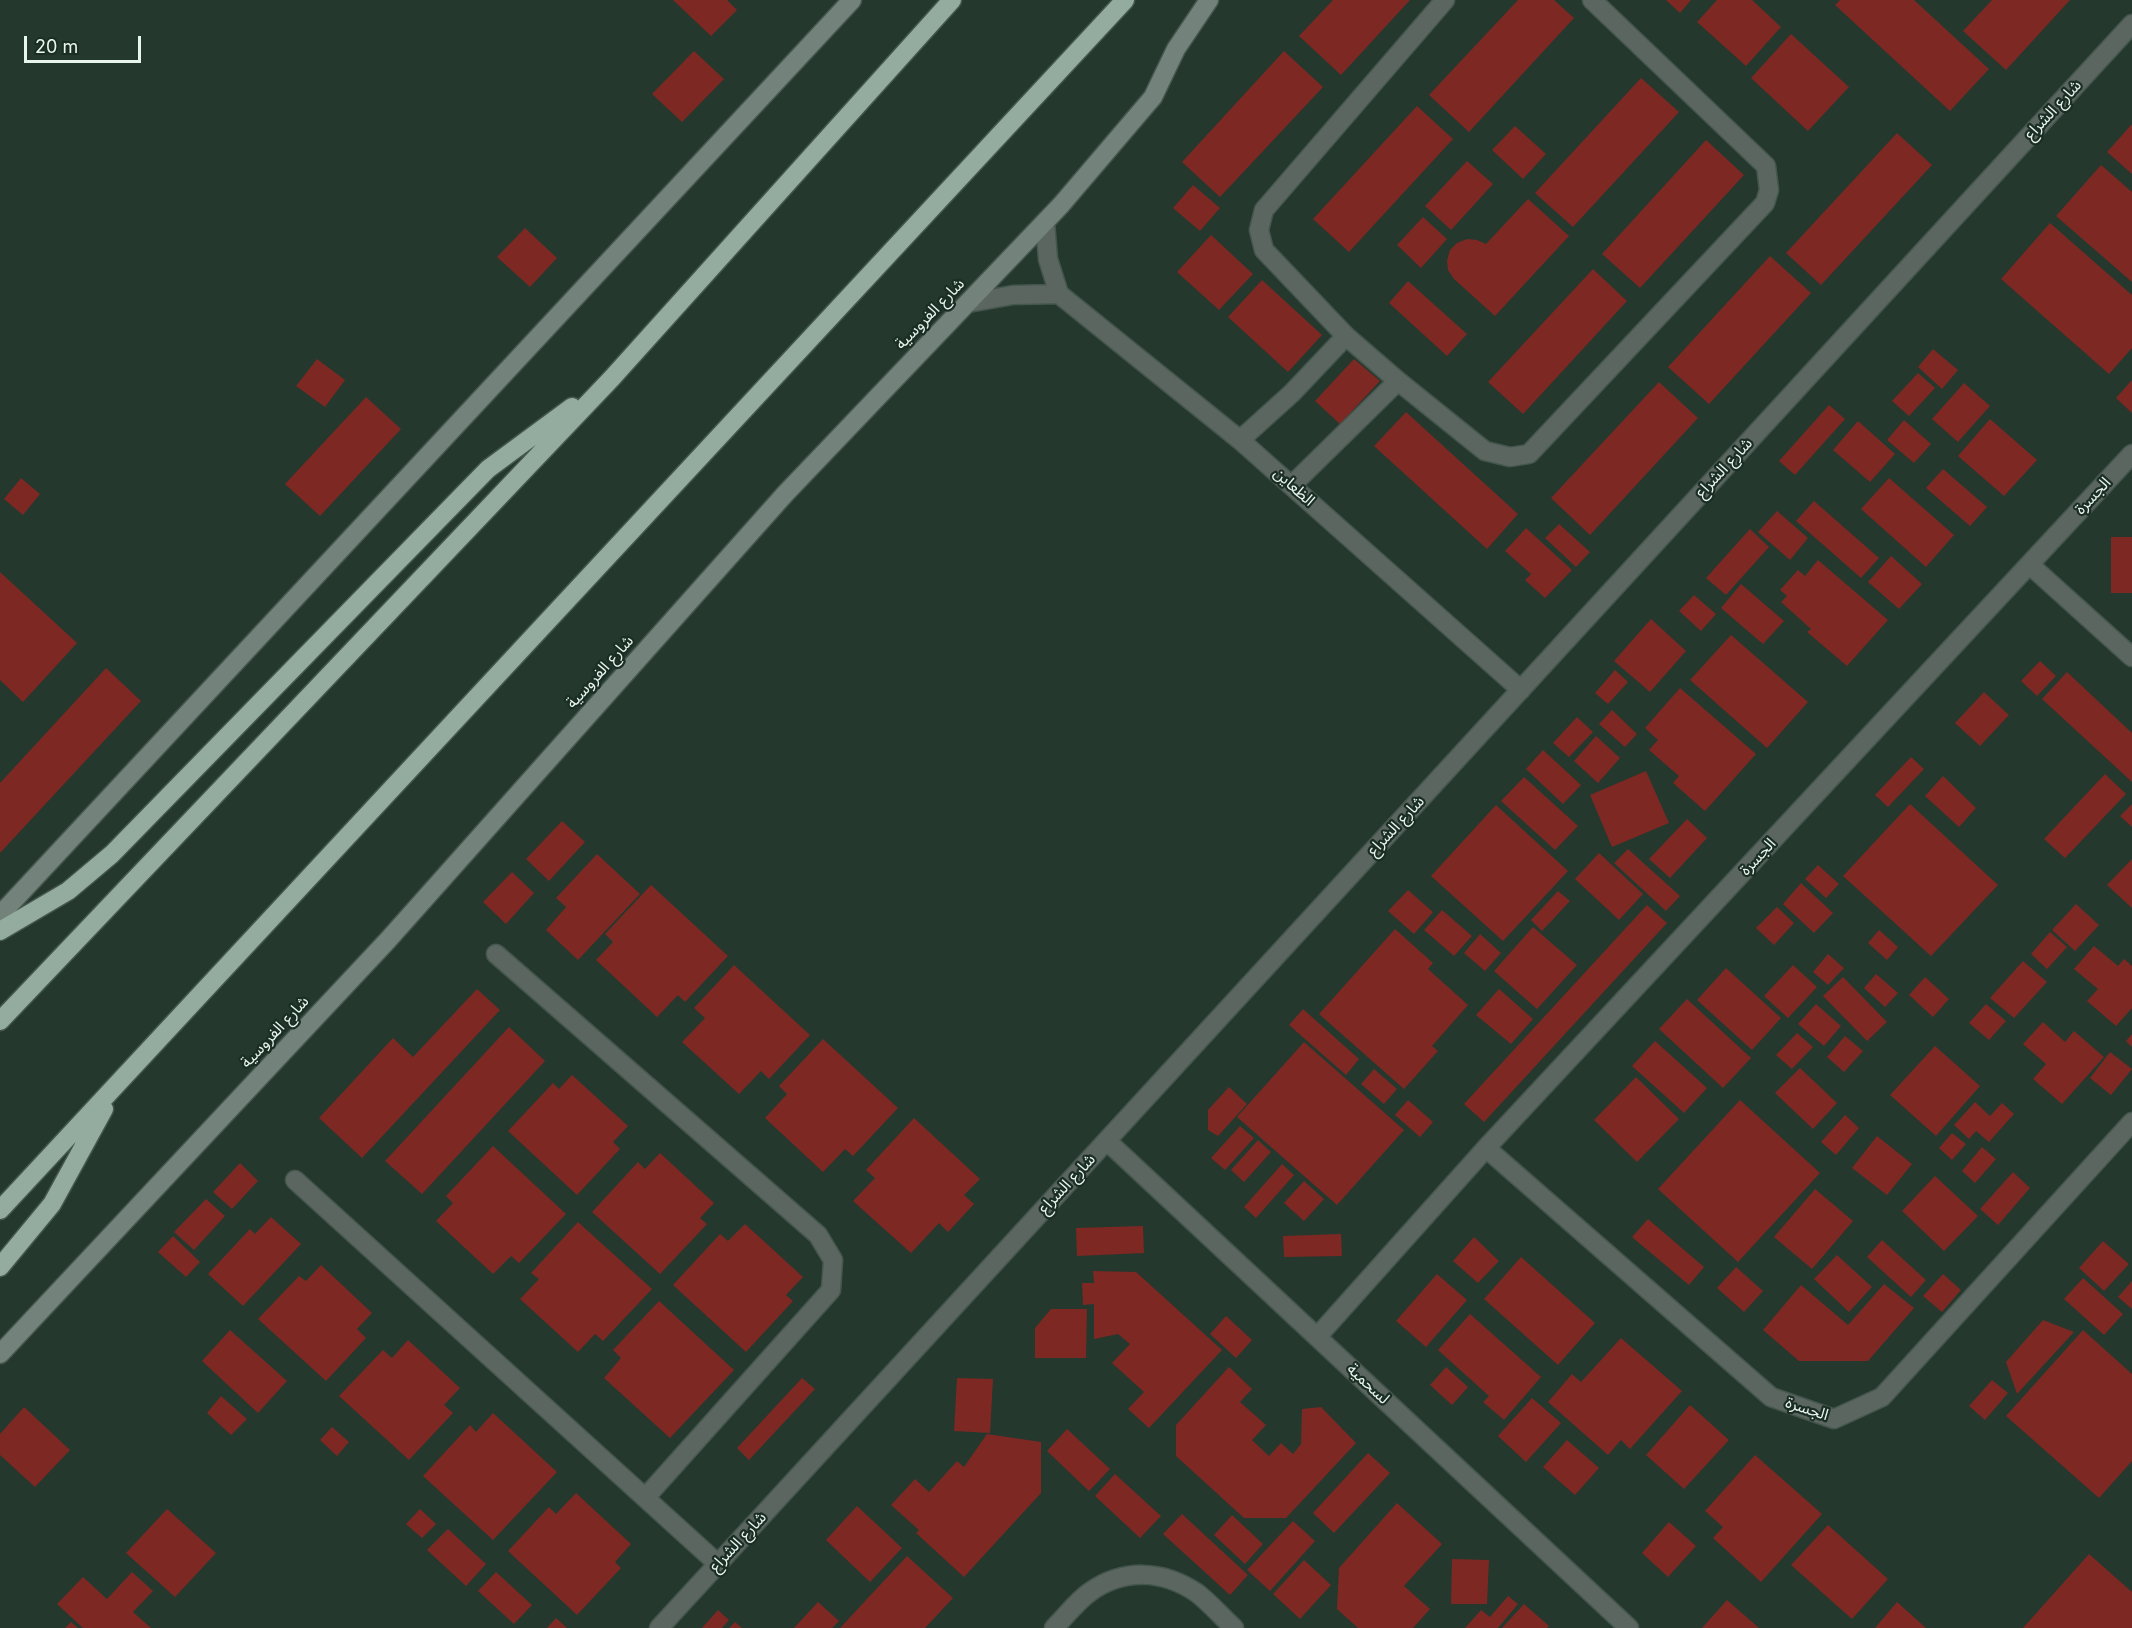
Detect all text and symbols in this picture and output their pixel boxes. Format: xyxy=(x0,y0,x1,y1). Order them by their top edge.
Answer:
scale bar xyxy=(27,24,144,62)
text: 20 m xyxy=(35,36,78,57)
street label: شارع الشراع xyxy=(2020,76,2086,144)
street label: شارع الفروسية xyxy=(891,274,969,354)
street label: شارع الشراع xyxy=(1691,434,1757,502)
street label: الظعاين xyxy=(1269,464,1319,510)
street label: الجسرة xyxy=(2071,473,2115,519)
street label: شارع الفروسية xyxy=(562,632,638,712)
street label: شارع الشراع xyxy=(1363,792,1429,860)
street label: الجسرة xyxy=(1736,834,1780,880)
street label: شارع الفروسية xyxy=(237,992,313,1072)
street label: شارع الشراع xyxy=(1034,1150,1100,1218)
street label: لسحمية xyxy=(1343,1360,1393,1408)
street label: الجسرة xyxy=(1783,1393,1831,1425)
street label: شارع الشراع xyxy=(705,1508,771,1576)

